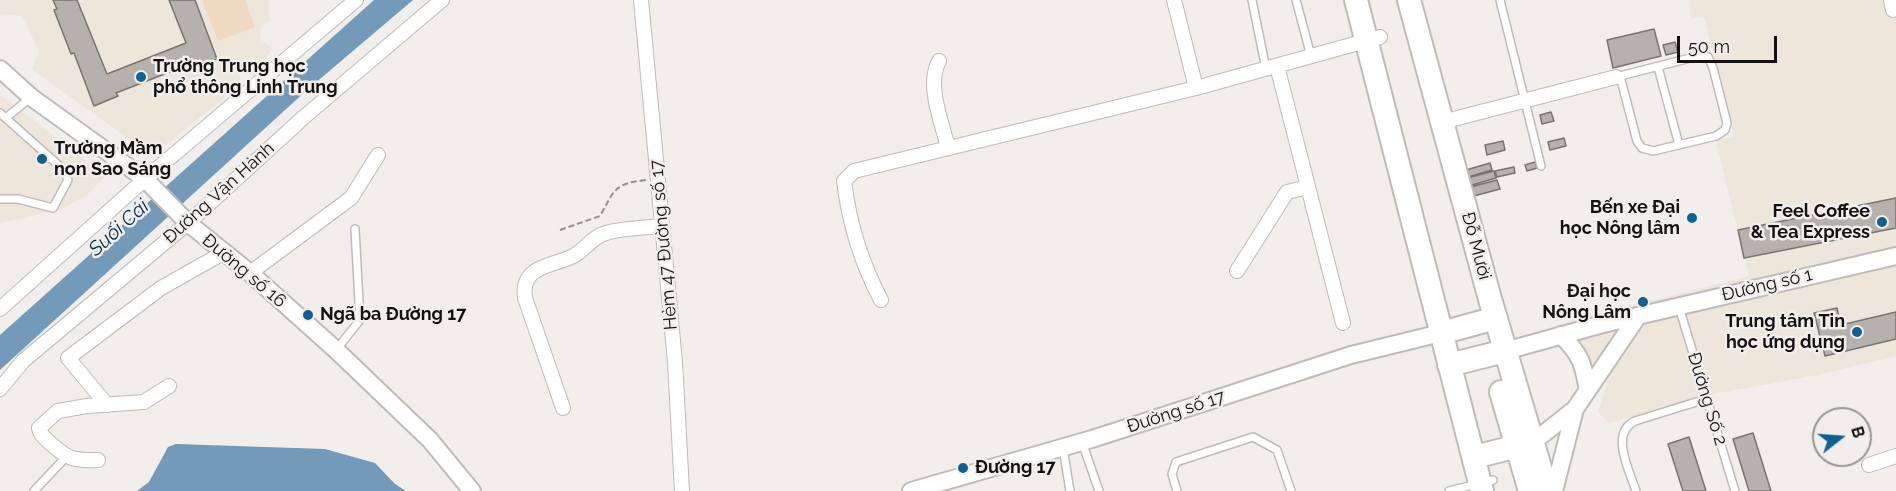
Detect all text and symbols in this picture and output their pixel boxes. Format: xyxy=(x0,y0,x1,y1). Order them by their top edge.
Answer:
scale bar xyxy=(1680,24,1780,62)
text: 50 m xyxy=(1688,36,1730,57)
place label: Trường Trung học phổ thông Linh Trung xyxy=(153,56,338,98)
marker: Trường Trung học phổ thông Linh Trung xyxy=(134,70,148,84)
place label: Trường Mầm non Sao Sáng xyxy=(54,138,171,180)
street label: Đường Vận Hành xyxy=(159,138,279,248)
marker: Trường Mầm non Sao Sáng xyxy=(35,152,49,166)
street label: Hẻm 47 Đường số 17 xyxy=(646,159,682,331)
water label: Suối Cái xyxy=(84,195,154,261)
place label: Bến xe Đại học Nông lâm xyxy=(1560,197,1680,240)
place label: Feel Coffee & Tea Express xyxy=(1751,201,1870,244)
street label: Đỗ Mười xyxy=(1457,210,1495,282)
marker: Bến xe Đại học Nông lâm xyxy=(1685,211,1699,225)
marker: Feel Coffee & Tea Express xyxy=(1875,215,1889,229)
street label: Đường số 16 xyxy=(198,230,290,312)
street label: Đường số 1 xyxy=(1720,264,1814,306)
place label: Đại học Nông Lâm xyxy=(1542,281,1631,324)
marker: Đại học Nông Lâm xyxy=(1636,295,1650,309)
place label: Ngã ba Đường 17 xyxy=(320,304,466,326)
marker: Ngã ba Đường 17 xyxy=(301,308,315,322)
place label: Trung tâm Tin học ứng dụng xyxy=(1725,311,1845,354)
marker: Trung tâm Tin học ứng dụng xyxy=(1850,325,1864,339)
street label: Đường Số 2 xyxy=(1683,350,1731,448)
street label: Đường số 17 xyxy=(1124,386,1228,438)
north arrow xyxy=(1812,407,1872,467)
text: B xyxy=(1847,424,1868,440)
place label: Đường 17 xyxy=(975,457,1056,479)
marker: Đường 17 xyxy=(956,461,970,475)

